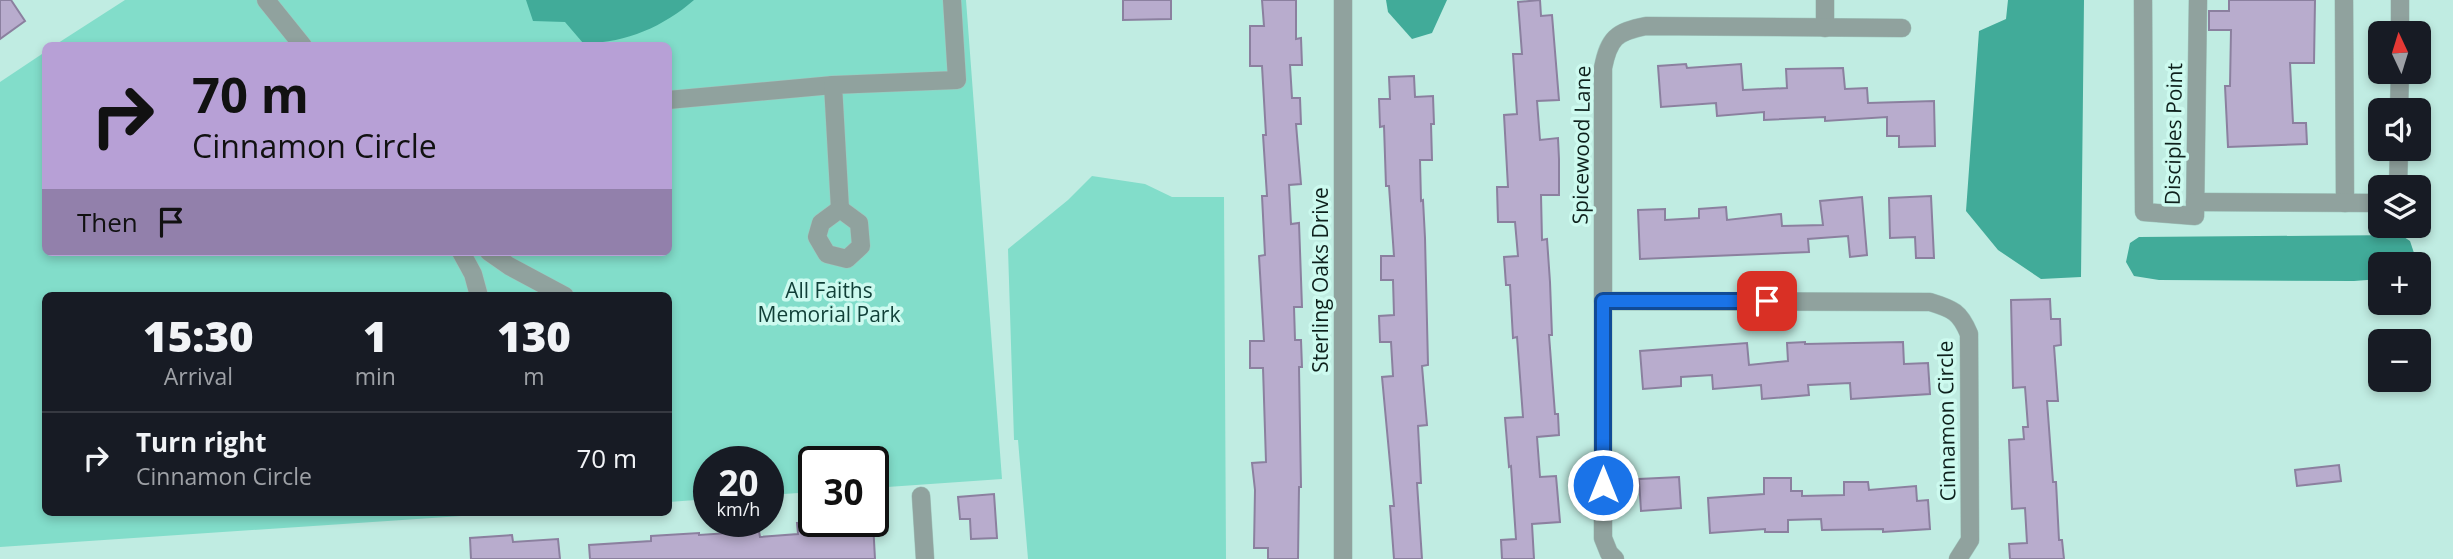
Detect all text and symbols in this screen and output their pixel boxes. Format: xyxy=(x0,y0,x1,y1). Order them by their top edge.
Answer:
north arrow xyxy=(2368,21,2431,84)
map controls xyxy=(2368,21,2431,392)
text: 70 m xyxy=(192,61,309,127)
street label: Disciples Point xyxy=(2158,63,2188,205)
street label: Spicewood Lane xyxy=(1566,65,1596,225)
icon: right xyxy=(77,70,168,161)
button: sound xyxy=(2368,98,2431,161)
text: Cinnamon Circle xyxy=(192,124,437,167)
button: layers xyxy=(2368,175,2431,238)
street label: Sterling Oaks Drive xyxy=(1306,187,1334,373)
icon: arrive xyxy=(152,203,190,241)
text: Then xyxy=(77,204,138,240)
button: + xyxy=(2368,252,2431,315)
pin xyxy=(1737,271,1797,331)
park label: All Faiths Memorial Park xyxy=(758,276,900,328)
icon: arrive xyxy=(1748,282,1786,320)
text: 15:30 xyxy=(143,307,254,364)
text: 1 xyxy=(363,307,388,364)
text: 130 xyxy=(497,307,571,364)
button: − xyxy=(2368,329,2431,392)
street label: Cinnamon Circle xyxy=(1931,340,1961,502)
text: Arrival xyxy=(164,360,233,392)
text: min xyxy=(355,360,396,392)
text: m xyxy=(523,360,545,392)
text: Turn right xyxy=(136,424,267,460)
icon: right xyxy=(77,439,115,477)
text: 70 m xyxy=(576,440,637,476)
speed limit sign: 30 xyxy=(798,446,889,537)
position arrow xyxy=(1566,448,1640,522)
text: 20 xyxy=(718,459,759,506)
text: Cinnamon Circle xyxy=(136,460,312,492)
text: km/h xyxy=(717,497,760,521)

